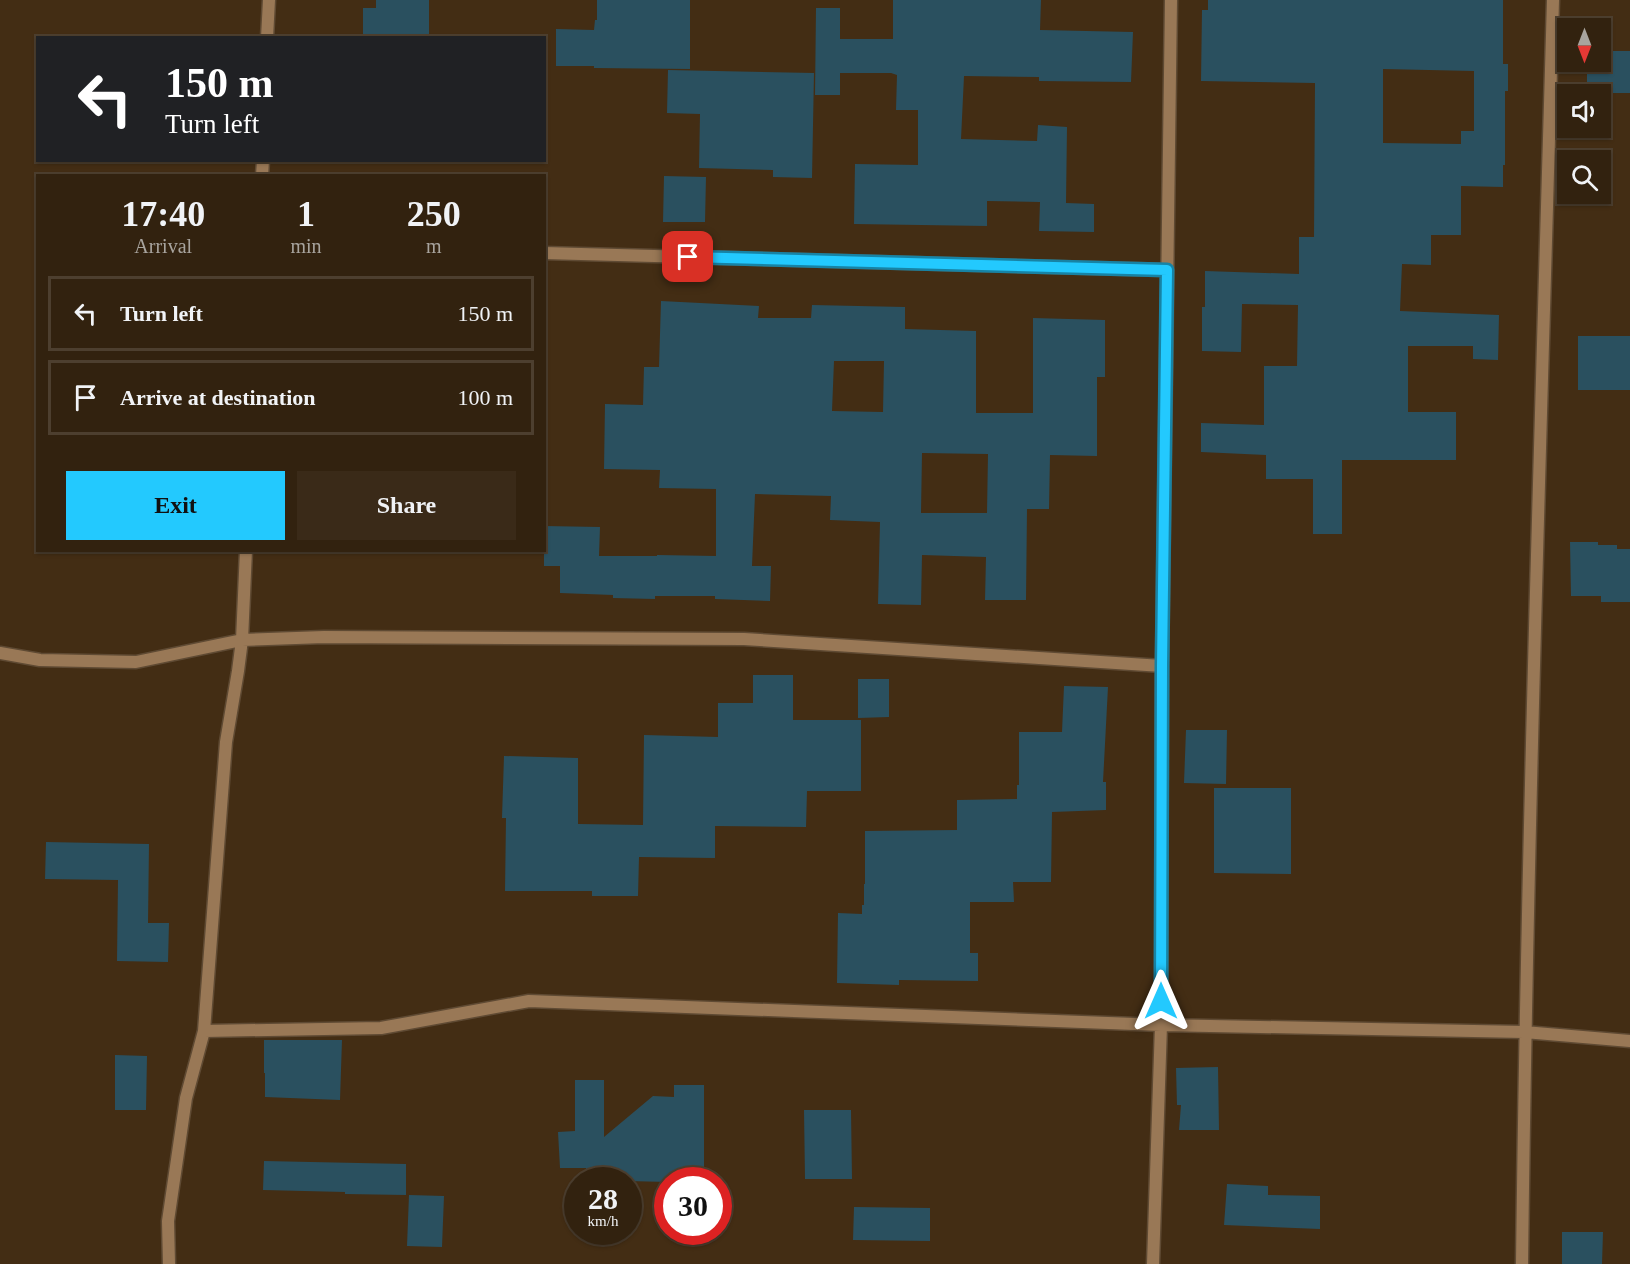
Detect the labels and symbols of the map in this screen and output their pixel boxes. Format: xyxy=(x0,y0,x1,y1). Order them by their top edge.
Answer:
north arrow xyxy=(1557,18,1611,72)
pin xyxy=(662,231,713,282)
position arrow xyxy=(1129,969,1193,1033)
speed limit sign: 30 xyxy=(654,1167,732,1245)

